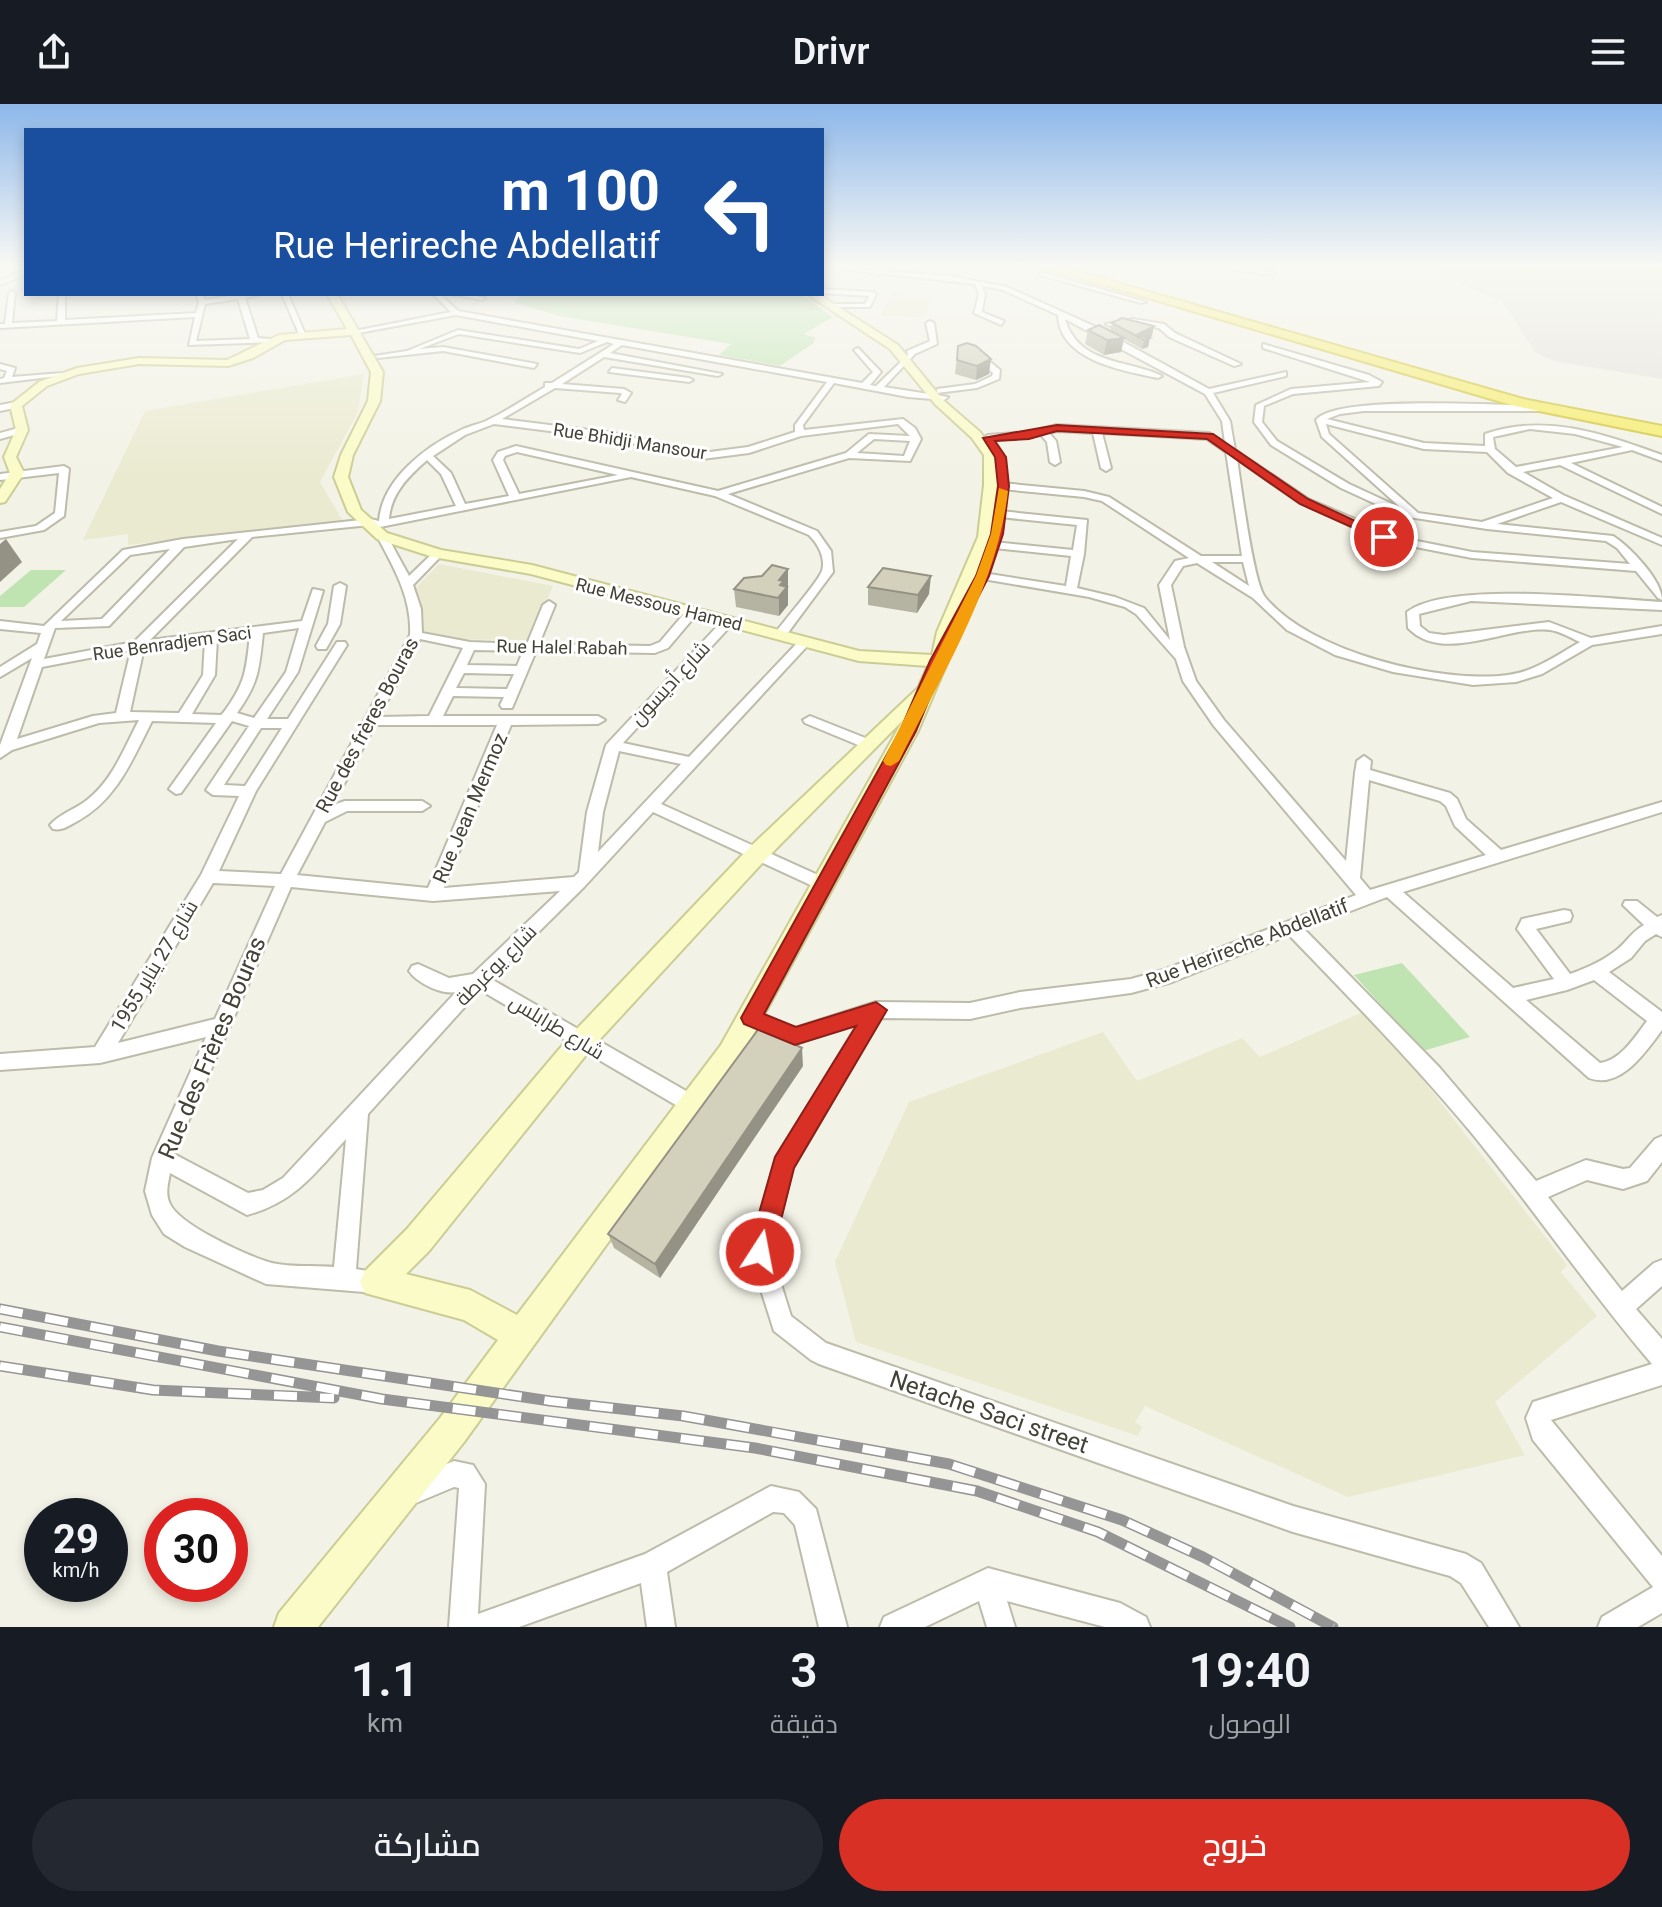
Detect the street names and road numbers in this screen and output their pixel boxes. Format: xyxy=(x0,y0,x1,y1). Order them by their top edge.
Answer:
street label: Rue Bhidji Mansour xyxy=(552,419,708,463)
street label: Rue Messous Hamed xyxy=(574,573,744,635)
street label: Rue Benradjem Saci xyxy=(91,621,253,665)
street label: Rue des frères Bouras xyxy=(311,633,423,817)
street label: Rue Halel Rabah xyxy=(496,635,628,659)
street label: شارع أديسون xyxy=(625,636,716,731)
street label: Rue Jean Mermoz xyxy=(428,729,513,887)
street label: Rue Herireche Abdellatif xyxy=(1142,893,1352,993)
street label: شارع 27 يناير 1955 xyxy=(105,896,205,1037)
street label: شارع يوغرطة xyxy=(450,919,543,1012)
street label: Rue des Frères Bouras xyxy=(152,933,272,1163)
street label: شارع طرابلس xyxy=(504,989,609,1066)
street label: Netache Saci street xyxy=(886,1365,1092,1459)

